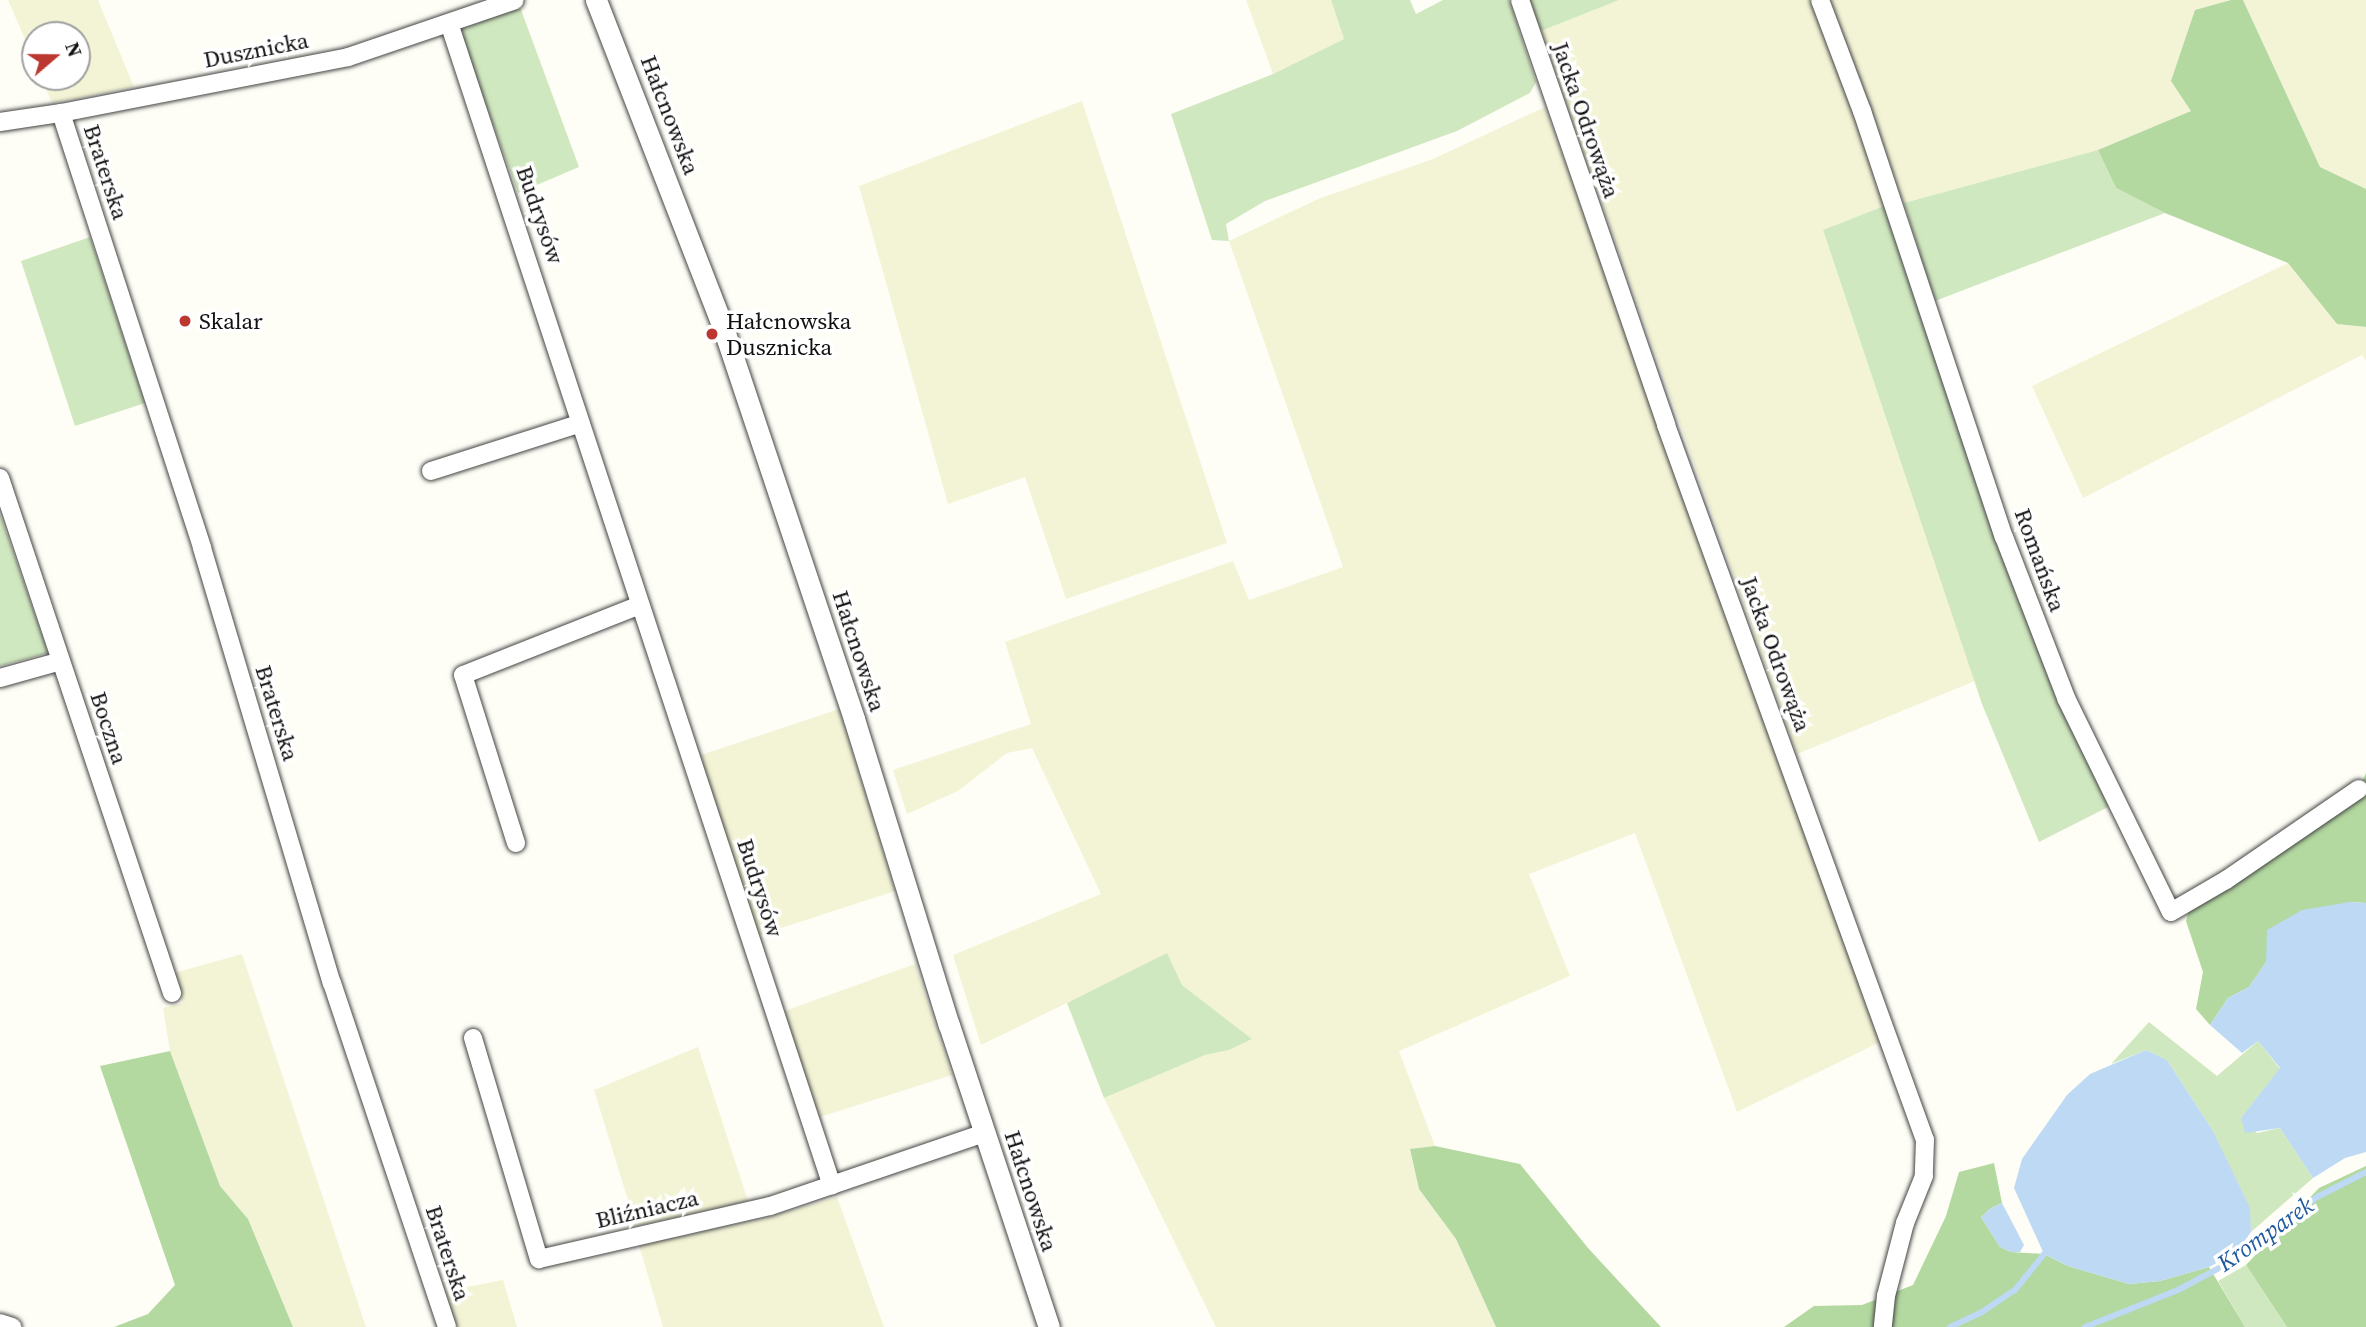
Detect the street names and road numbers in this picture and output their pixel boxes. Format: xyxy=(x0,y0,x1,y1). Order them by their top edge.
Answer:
street label: Dusznicka xyxy=(201,26,311,74)
street label: Jacka Odrowąża xyxy=(1546,39,1626,201)
street label: Hałcnowska xyxy=(635,52,705,178)
street label: Braterska xyxy=(78,121,134,223)
street label: Budrysów xyxy=(510,162,570,268)
street label: Romańska xyxy=(2009,505,2071,615)
street label: Jacka Odrowąża xyxy=(1735,573,1817,735)
street label: Hałcnowska xyxy=(827,587,891,715)
street label: Braterska xyxy=(249,662,305,764)
street label: Boczna xyxy=(84,688,134,768)
street label: Budrysów xyxy=(731,835,789,941)
street label: Hałcnowska xyxy=(999,1127,1063,1255)
street label: Bliźniacza xyxy=(593,1184,701,1234)
street label: Braterska xyxy=(420,1202,476,1304)

